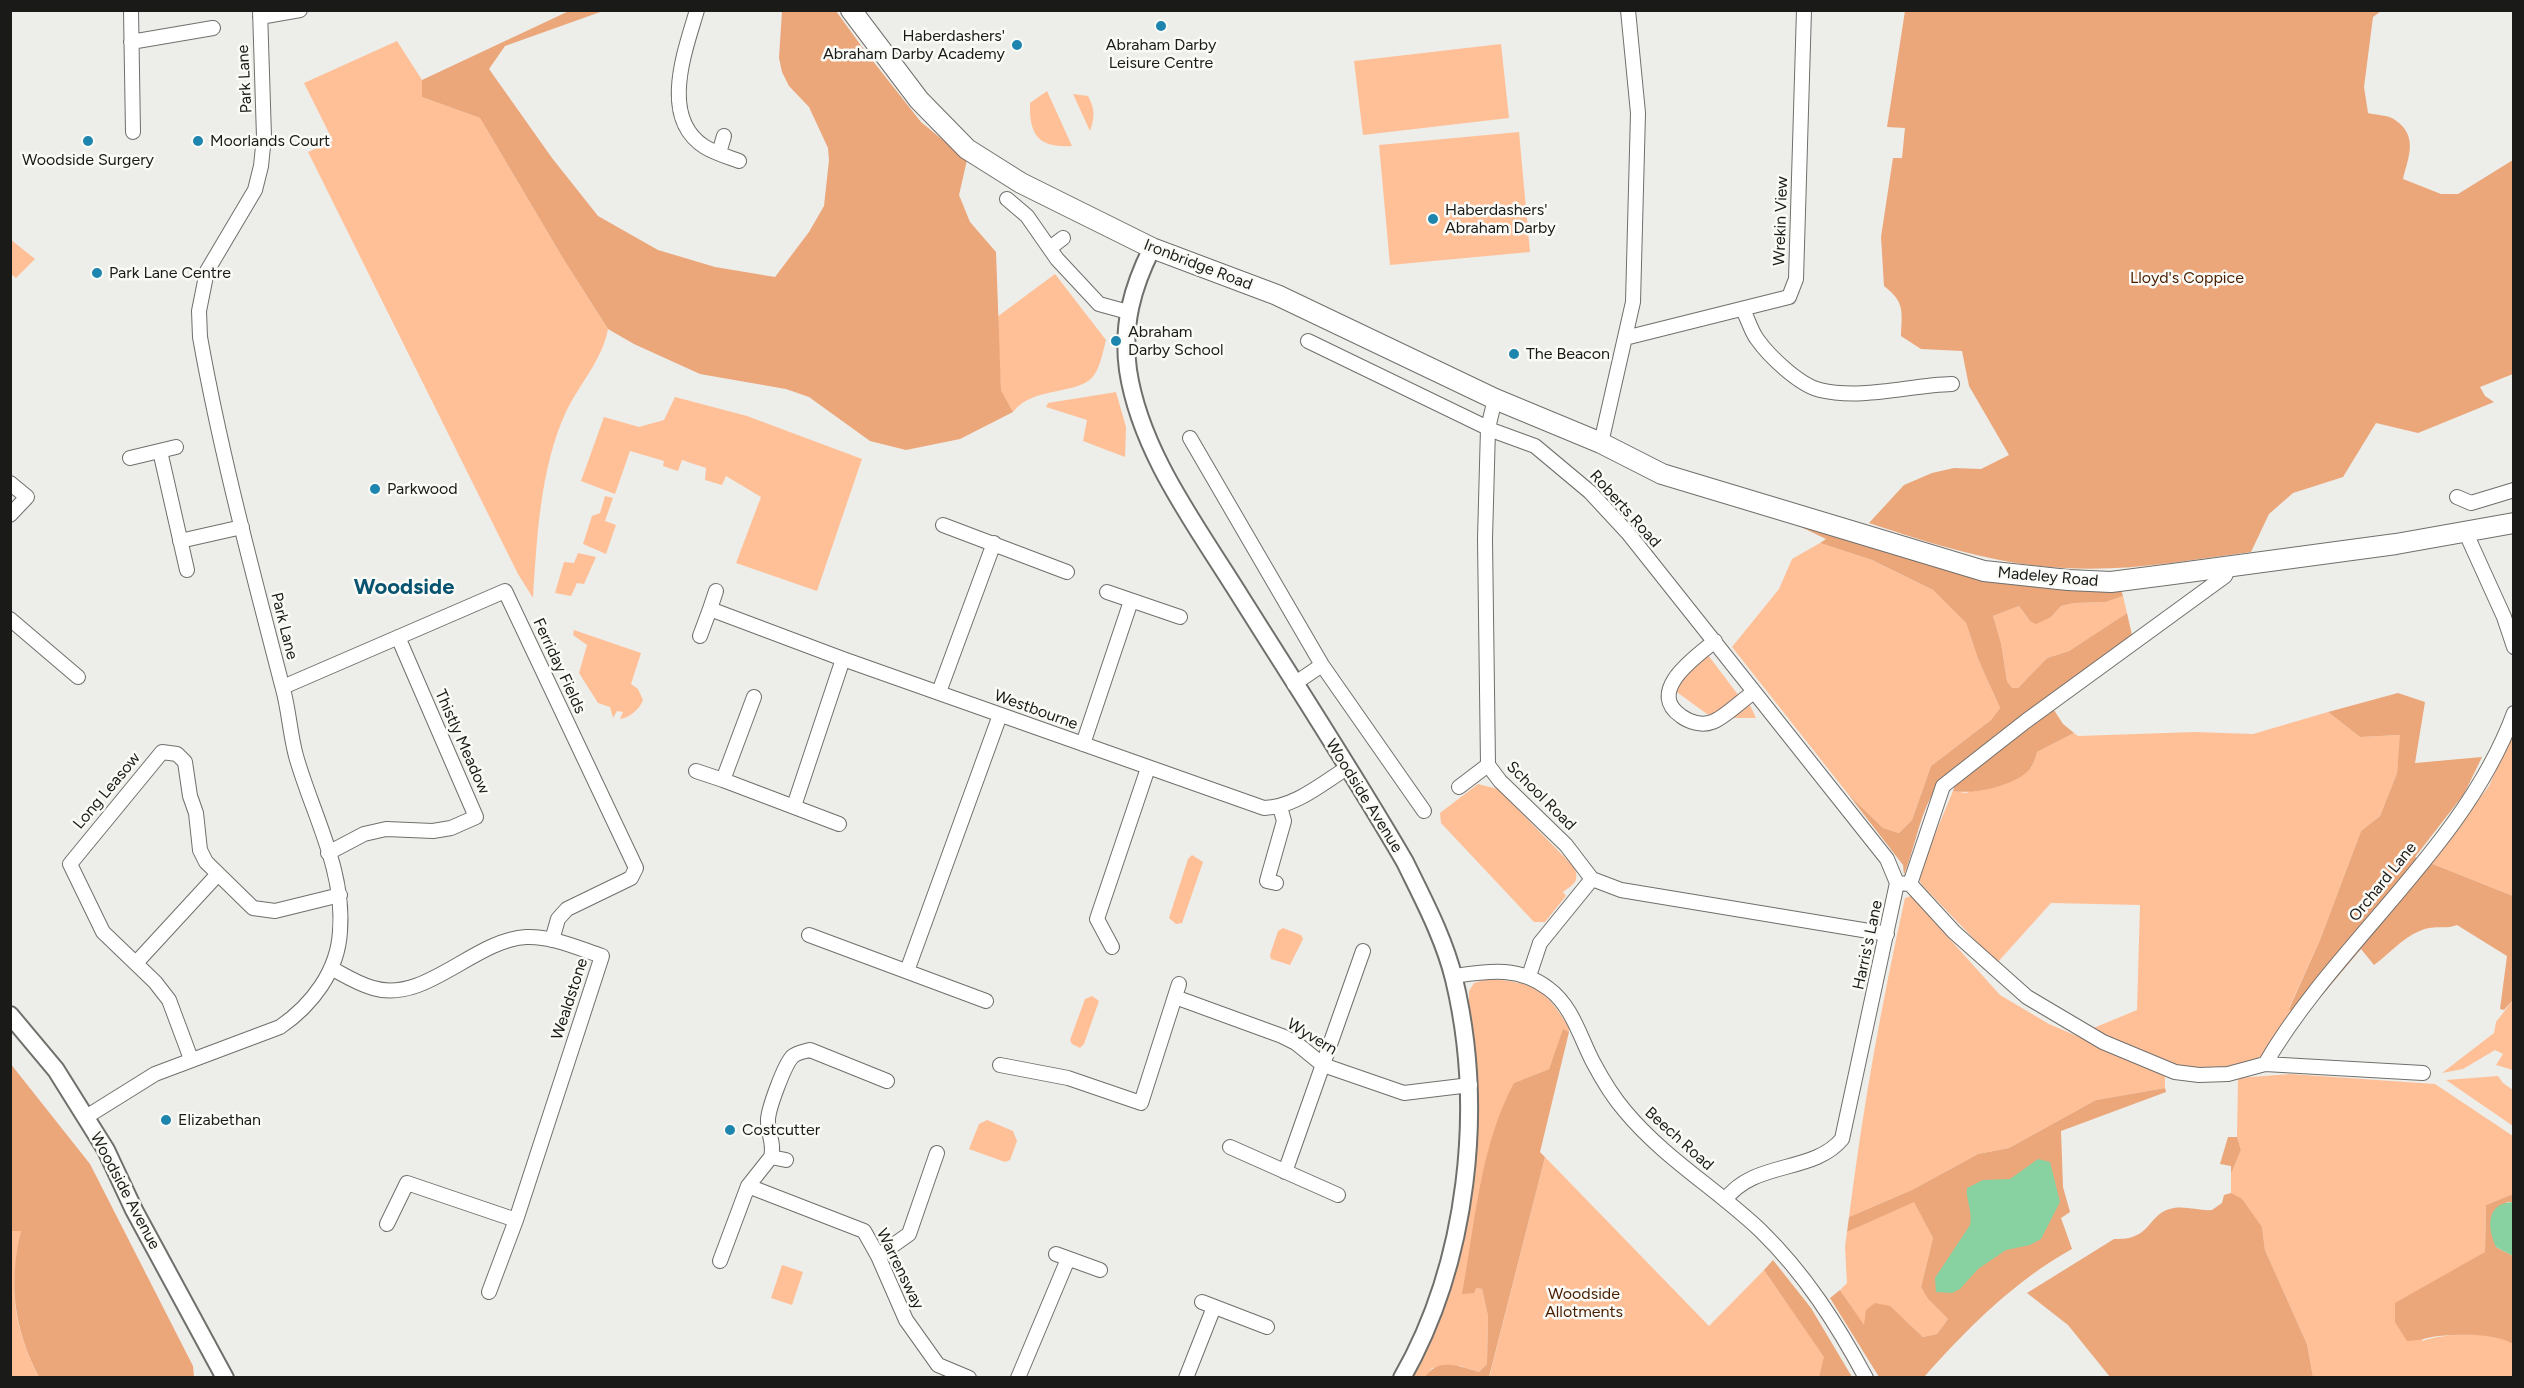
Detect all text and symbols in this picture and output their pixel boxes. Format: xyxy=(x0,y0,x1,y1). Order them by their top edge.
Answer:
marker: Abraham Darby Leisure Centre xyxy=(1154,19,1168,33)
place label: Haberdashers' Abraham Darby Academy xyxy=(823,26,1005,64)
place label: Abraham Darby Leisure Centre xyxy=(1106,35,1216,73)
marker: Haberdashers' Abraham Darby Academy xyxy=(1010,38,1024,52)
street label: Park Lane xyxy=(234,44,256,114)
place label: Moorlands Court xyxy=(210,131,330,151)
marker: Woodside Surgery xyxy=(81,134,95,148)
marker: Moorlands Court xyxy=(191,134,205,148)
place label: Woodside Surgery xyxy=(22,150,154,170)
street label: Wrekin View xyxy=(1770,176,1792,266)
place label: Haberdashers' Abraham Darby xyxy=(1445,200,1556,238)
marker: Haberdashers' Abraham Darby xyxy=(1426,212,1440,226)
street label: Ironbridge Road xyxy=(1141,235,1255,295)
place label: Park Lane Centre xyxy=(109,263,231,283)
marker: Park Lane Centre xyxy=(90,266,104,280)
park label: Lloyd's Coppice xyxy=(2130,268,2244,288)
place label: Abraham Darby School xyxy=(1128,322,1224,360)
marker: Abraham Darby School xyxy=(1109,334,1123,348)
place label: The Beacon xyxy=(1526,344,1610,364)
marker: The Beacon xyxy=(1507,347,1521,361)
street label: Roberts Road xyxy=(1585,466,1665,552)
place label: Parkwood xyxy=(387,479,458,499)
marker: Parkwood xyxy=(368,482,382,496)
street label: Madeley Road xyxy=(1997,563,2099,591)
district label: Woodside xyxy=(354,575,454,601)
street label: Park Lane xyxy=(266,590,302,662)
street label: Ferriday Fields xyxy=(529,615,589,717)
street label: Westbourne xyxy=(992,686,1080,734)
street label: Thistly Meadow xyxy=(430,687,494,797)
street label: Woodside Avenue xyxy=(1321,736,1407,856)
street label: Long Leasow xyxy=(69,749,145,833)
street label: School Road xyxy=(1502,757,1580,835)
street label: Orchard Lane xyxy=(2345,838,2421,926)
street label: Harris's Lane xyxy=(1849,899,1887,991)
street label: Wealdstone xyxy=(548,956,592,1042)
street label: Wyvern xyxy=(1283,1015,1341,1059)
street label: Beech Road xyxy=(1641,1103,1717,1175)
place label: Elizabethan xyxy=(178,1110,261,1130)
marker: Elizabethan xyxy=(159,1113,173,1127)
place label: Costcutter xyxy=(742,1120,820,1140)
marker: Costcutter xyxy=(723,1123,737,1137)
street label: Woodside Avenue xyxy=(86,1129,164,1253)
street label: Warrensway xyxy=(872,1225,928,1313)
park label: Woodside Allotments xyxy=(1545,1284,1623,1322)

